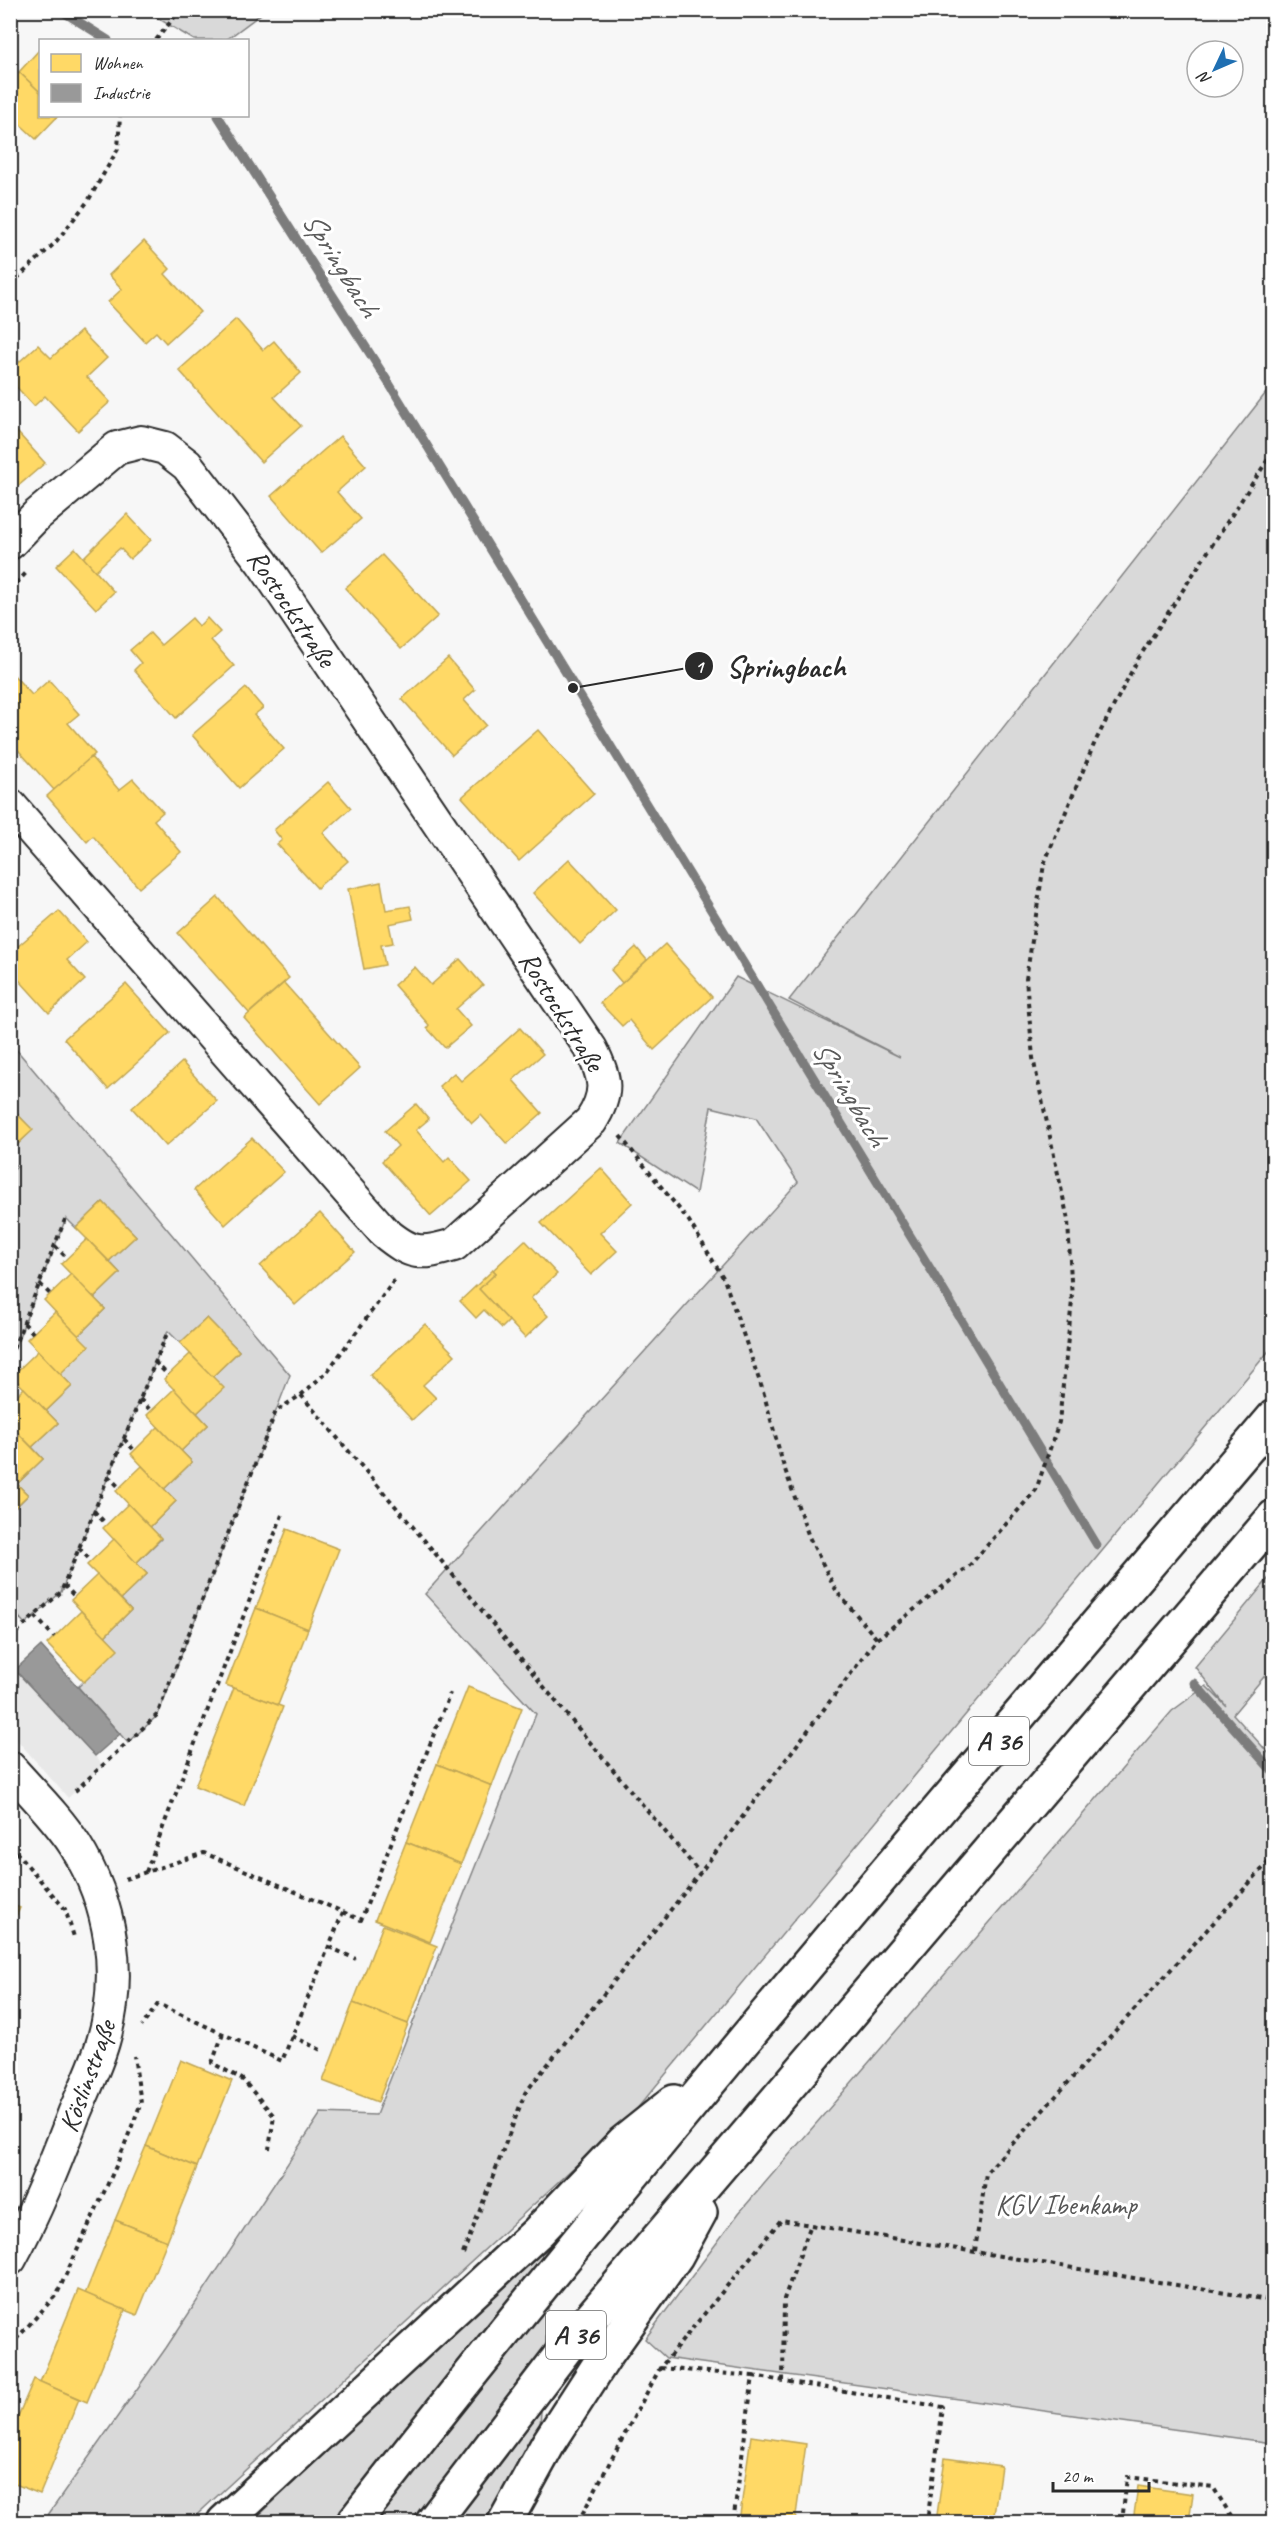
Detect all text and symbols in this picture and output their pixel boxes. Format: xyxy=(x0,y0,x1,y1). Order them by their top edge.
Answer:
legend xyxy=(39,39,249,117)
north arrow xyxy=(1185,39,1245,99)
text: Wohnen xyxy=(93,52,144,74)
text: N xyxy=(1192,66,1216,89)
text: Industrie xyxy=(93,82,151,104)
water label: Springbach xyxy=(294,204,389,325)
street label: Rostockstraße xyxy=(240,542,345,675)
callout: Springbach xyxy=(684,642,857,690)
text: Springbach xyxy=(727,648,847,686)
text: 1 xyxy=(695,656,705,678)
street label: Rostockstraße xyxy=(511,945,614,1079)
water label: Springbach xyxy=(804,1033,897,1155)
road number: A 36 xyxy=(969,1717,1029,1765)
street label: Köslinstraße xyxy=(51,2014,124,2137)
park label: KGV Ibenkamp xyxy=(995,2187,1138,2222)
road number: A 36 xyxy=(546,2311,606,2359)
scale bar xyxy=(1053,2455,1149,2493)
text: 20 m xyxy=(1062,2465,1095,2487)

